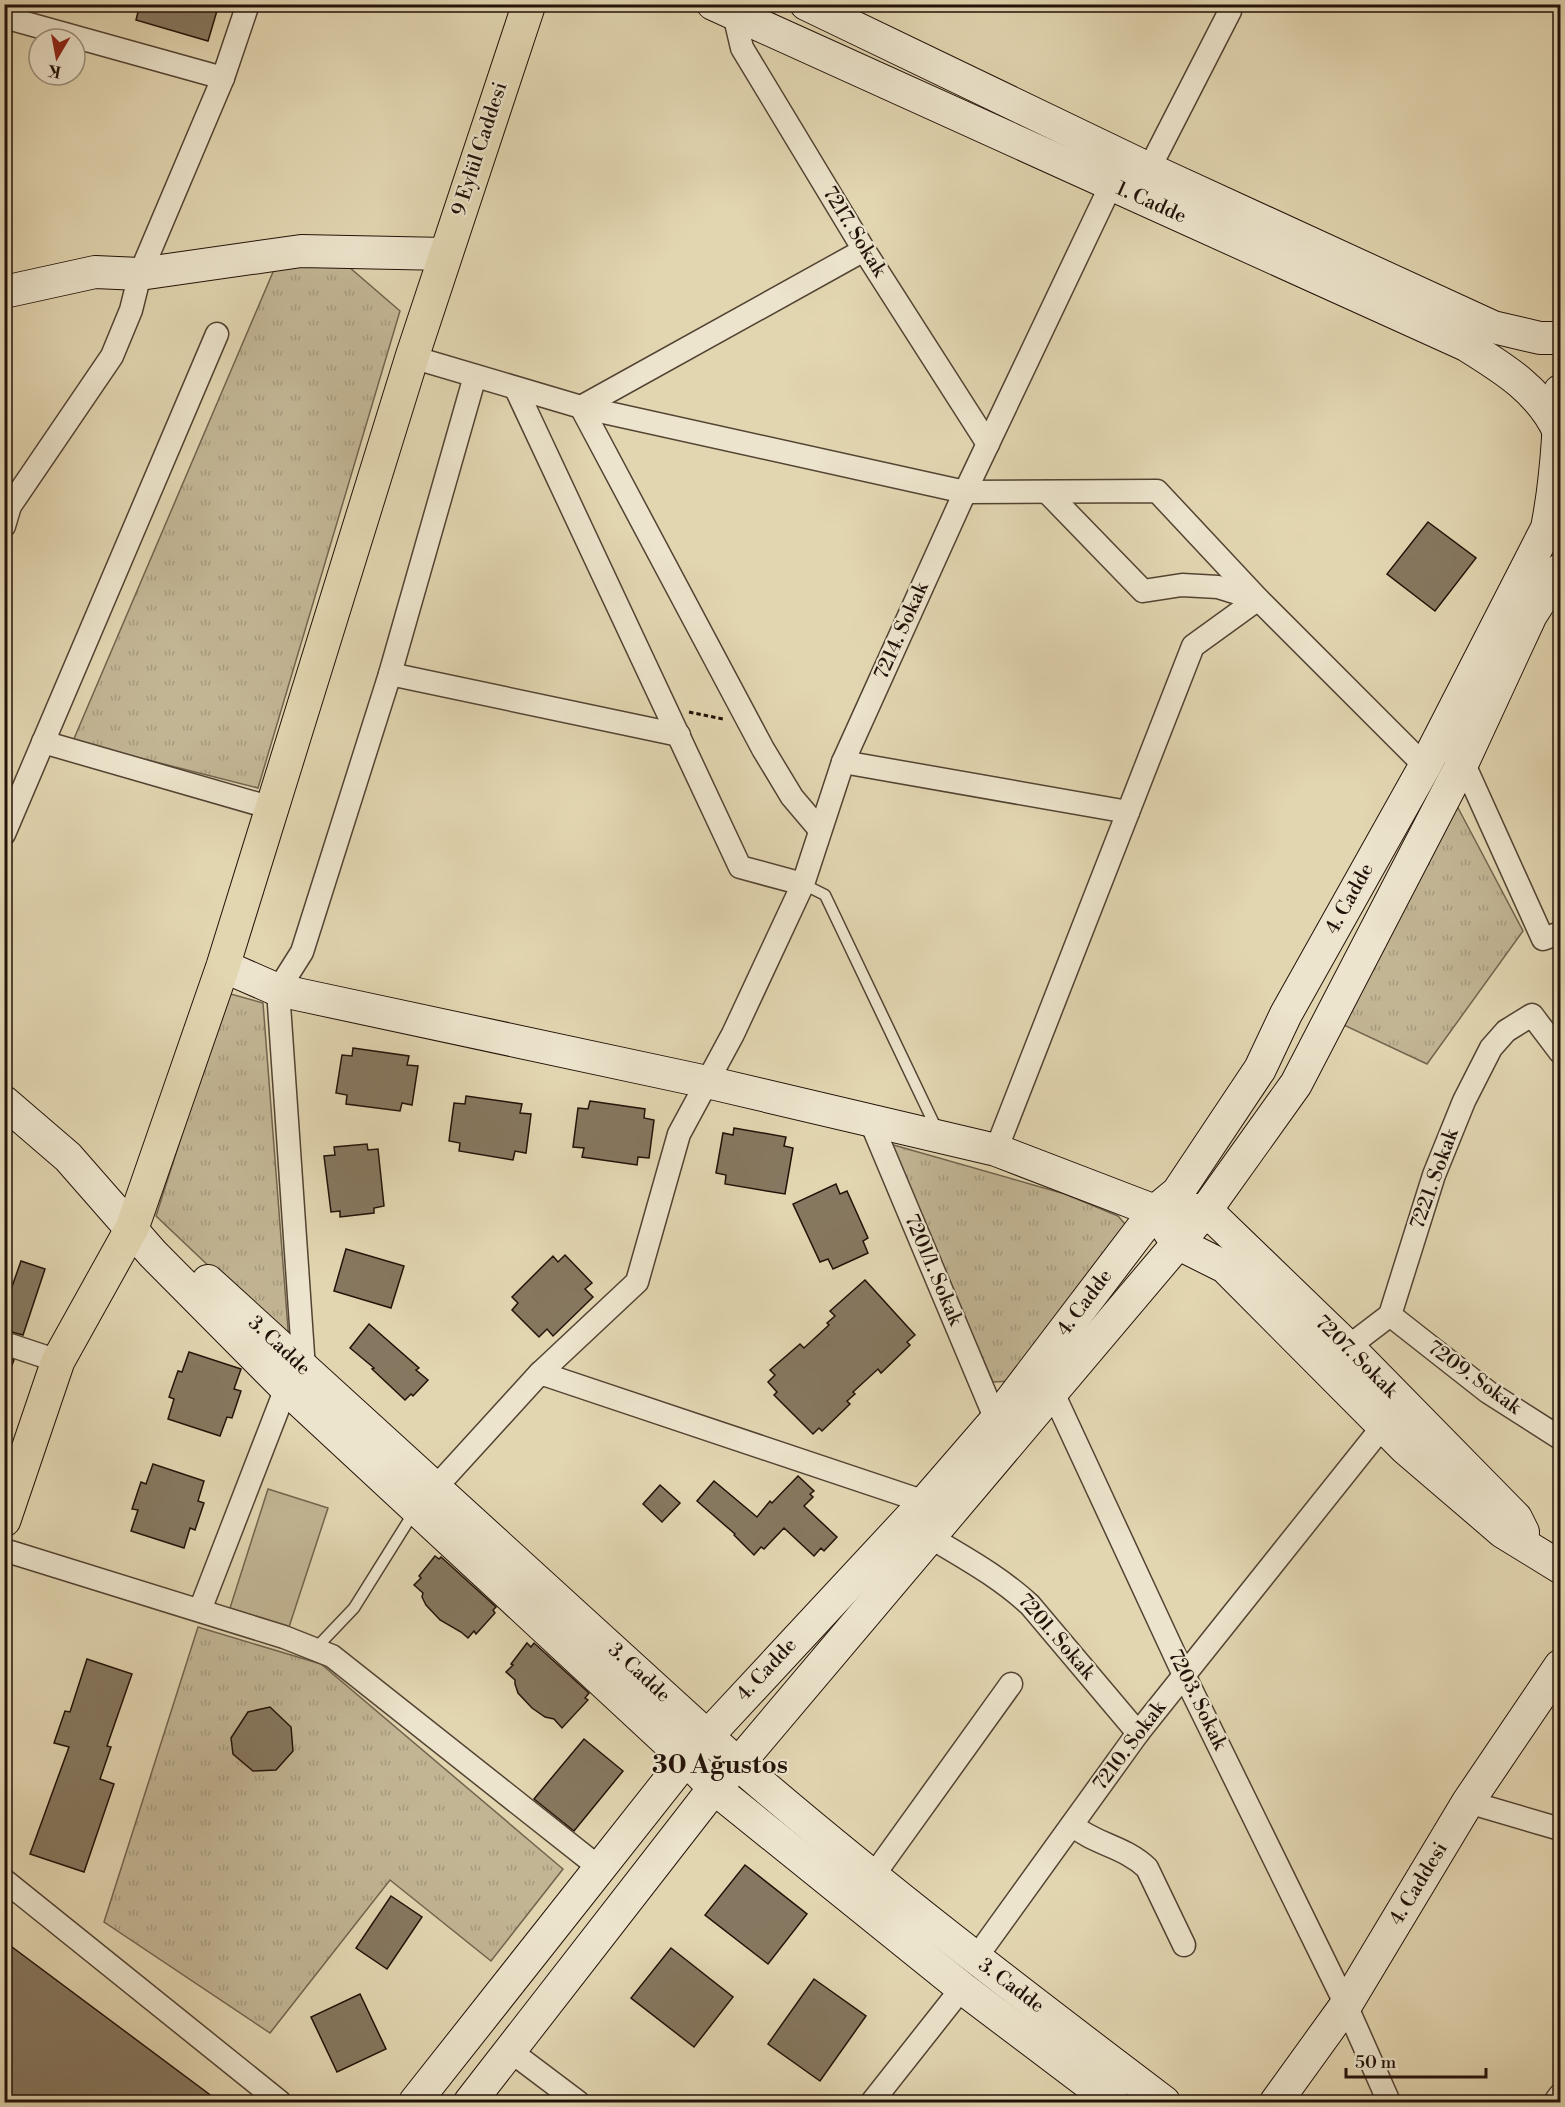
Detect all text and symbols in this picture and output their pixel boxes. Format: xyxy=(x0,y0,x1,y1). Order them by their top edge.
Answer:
north arrow xyxy=(27,27,87,87)
text: K xyxy=(45,60,63,82)
street label: 9 Eylül Caddesi xyxy=(447,79,514,219)
street label: 1. Cadde xyxy=(1112,176,1190,230)
street label: 7217. Sokak xyxy=(816,182,892,283)
street label: 7214. Sokak xyxy=(869,577,935,684)
street label: 4. Cadde xyxy=(1320,859,1380,939)
street label: 7221. Sokak xyxy=(1405,1124,1465,1233)
street label: 7201/1. Sokak xyxy=(898,1211,968,1331)
street label: 4. Cadde xyxy=(1052,1265,1118,1341)
street label: 7207. Sokak xyxy=(1309,1310,1404,1405)
street label: 3. Cadde xyxy=(243,1311,315,1381)
street label: 7209. Sokak xyxy=(1422,1336,1527,1421)
street label: 7201. Sokak xyxy=(1012,1589,1101,1686)
street label: 4. Cadde xyxy=(732,1633,802,1707)
street label: 3. Cadde xyxy=(603,1638,675,1708)
street label: 7203. Sokak xyxy=(1162,1646,1233,1756)
street label: 7210. Sokak xyxy=(1088,1695,1173,1796)
district label: 30 Ağustos xyxy=(652,1749,788,1781)
street label: 4. Caddesi xyxy=(1384,1838,1454,1930)
street label: 3. Cadde xyxy=(973,1953,1049,2019)
scale bar xyxy=(1346,2041,1486,2079)
text: 50 m xyxy=(1355,2051,1397,2074)

